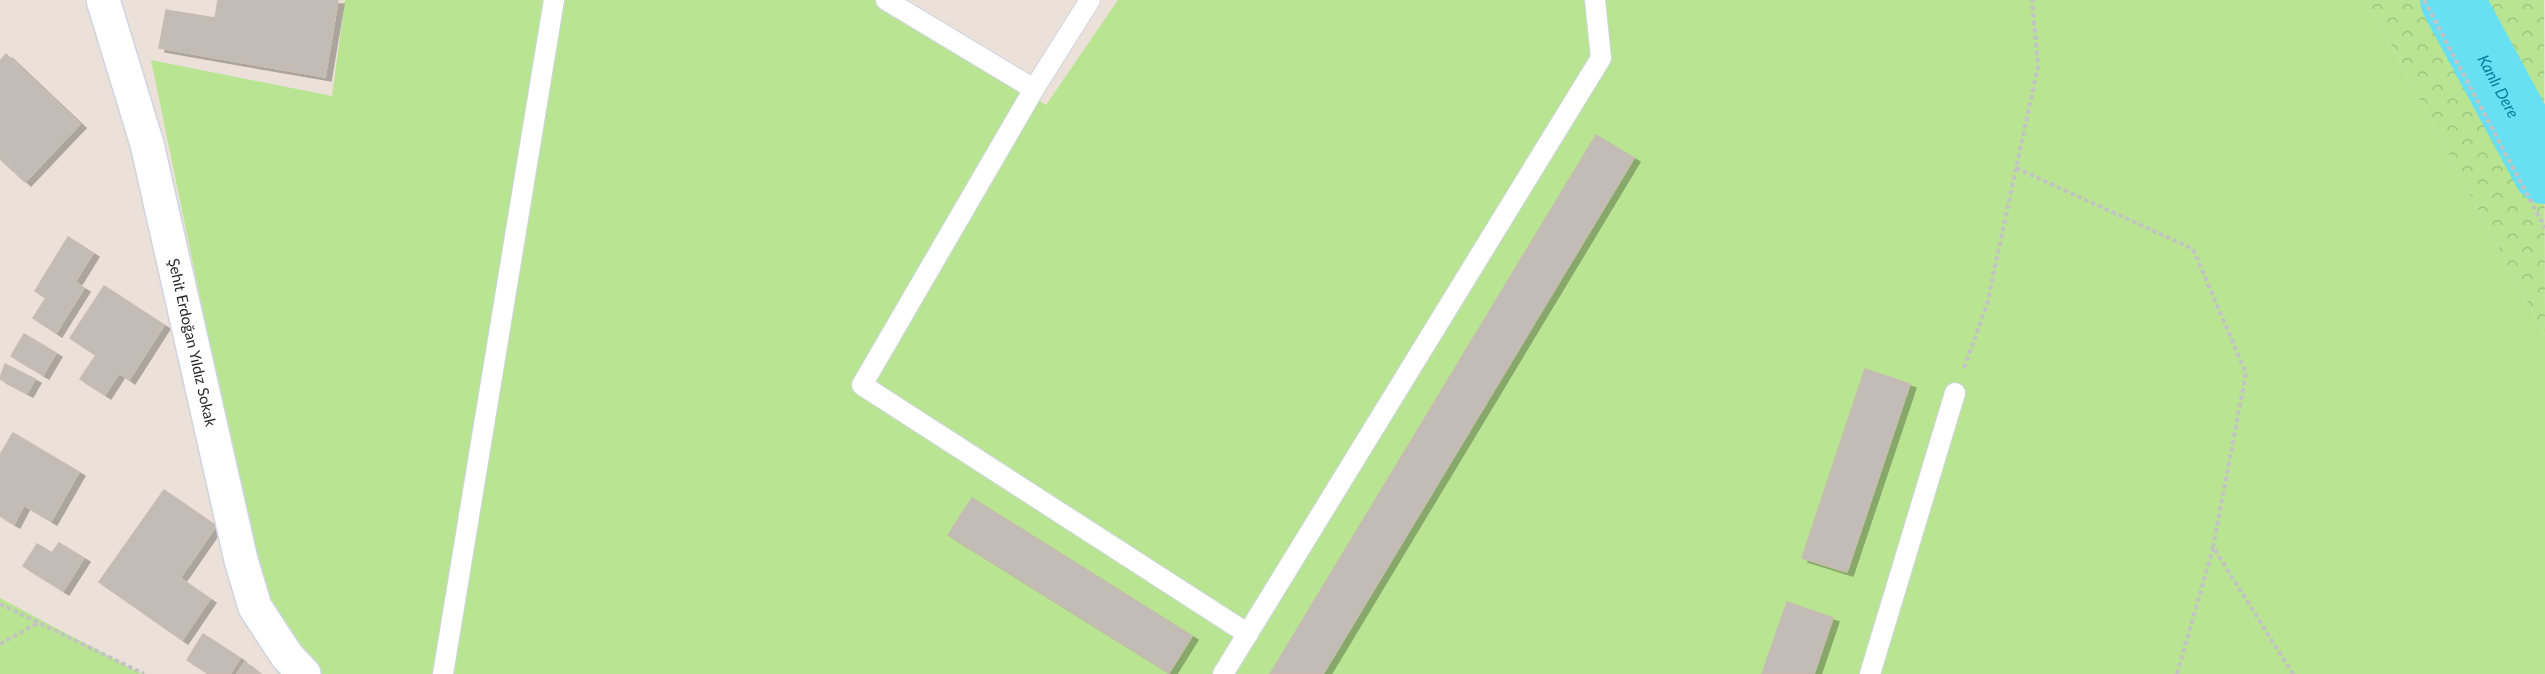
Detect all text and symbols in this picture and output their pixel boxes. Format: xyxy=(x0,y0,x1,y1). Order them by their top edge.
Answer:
water label: Kanlı Dere xyxy=(2474,51,2524,121)
street label: Şehit Erdoğan Yıldız Sokak xyxy=(165,256,221,428)

